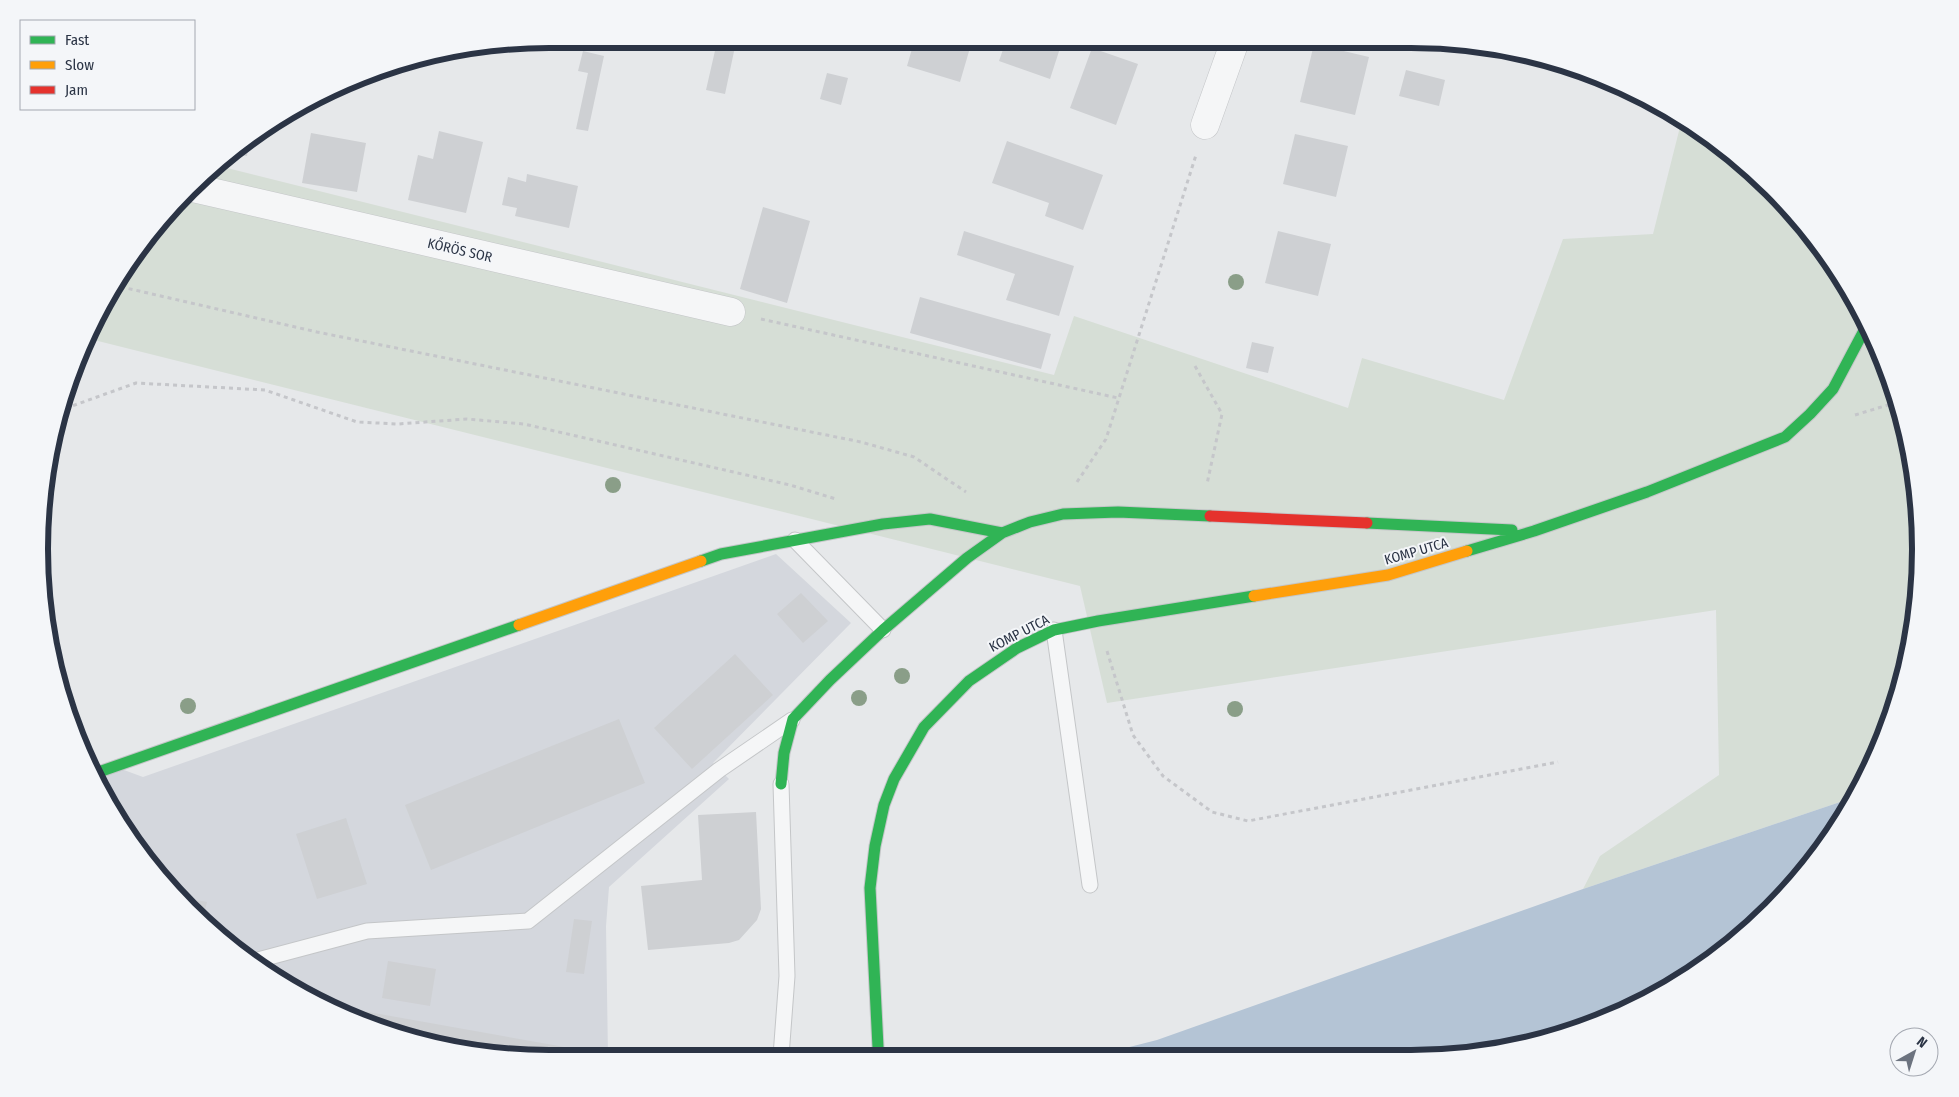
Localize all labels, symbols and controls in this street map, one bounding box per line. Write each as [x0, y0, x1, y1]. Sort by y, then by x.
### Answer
legend [20, 20, 195, 110]
text: Fast [65, 31, 89, 49]
text: Slow [65, 56, 94, 74]
text: Jam [65, 81, 88, 99]
street label: KŐRÖS SOR [426, 234, 494, 266]
street label: KOMP UTCA [1382, 534, 1450, 569]
street label: KOMP UTCA [986, 611, 1053, 656]
north arrow [1889, 1027, 1939, 1077]
text: N [1913, 1033, 1930, 1052]

